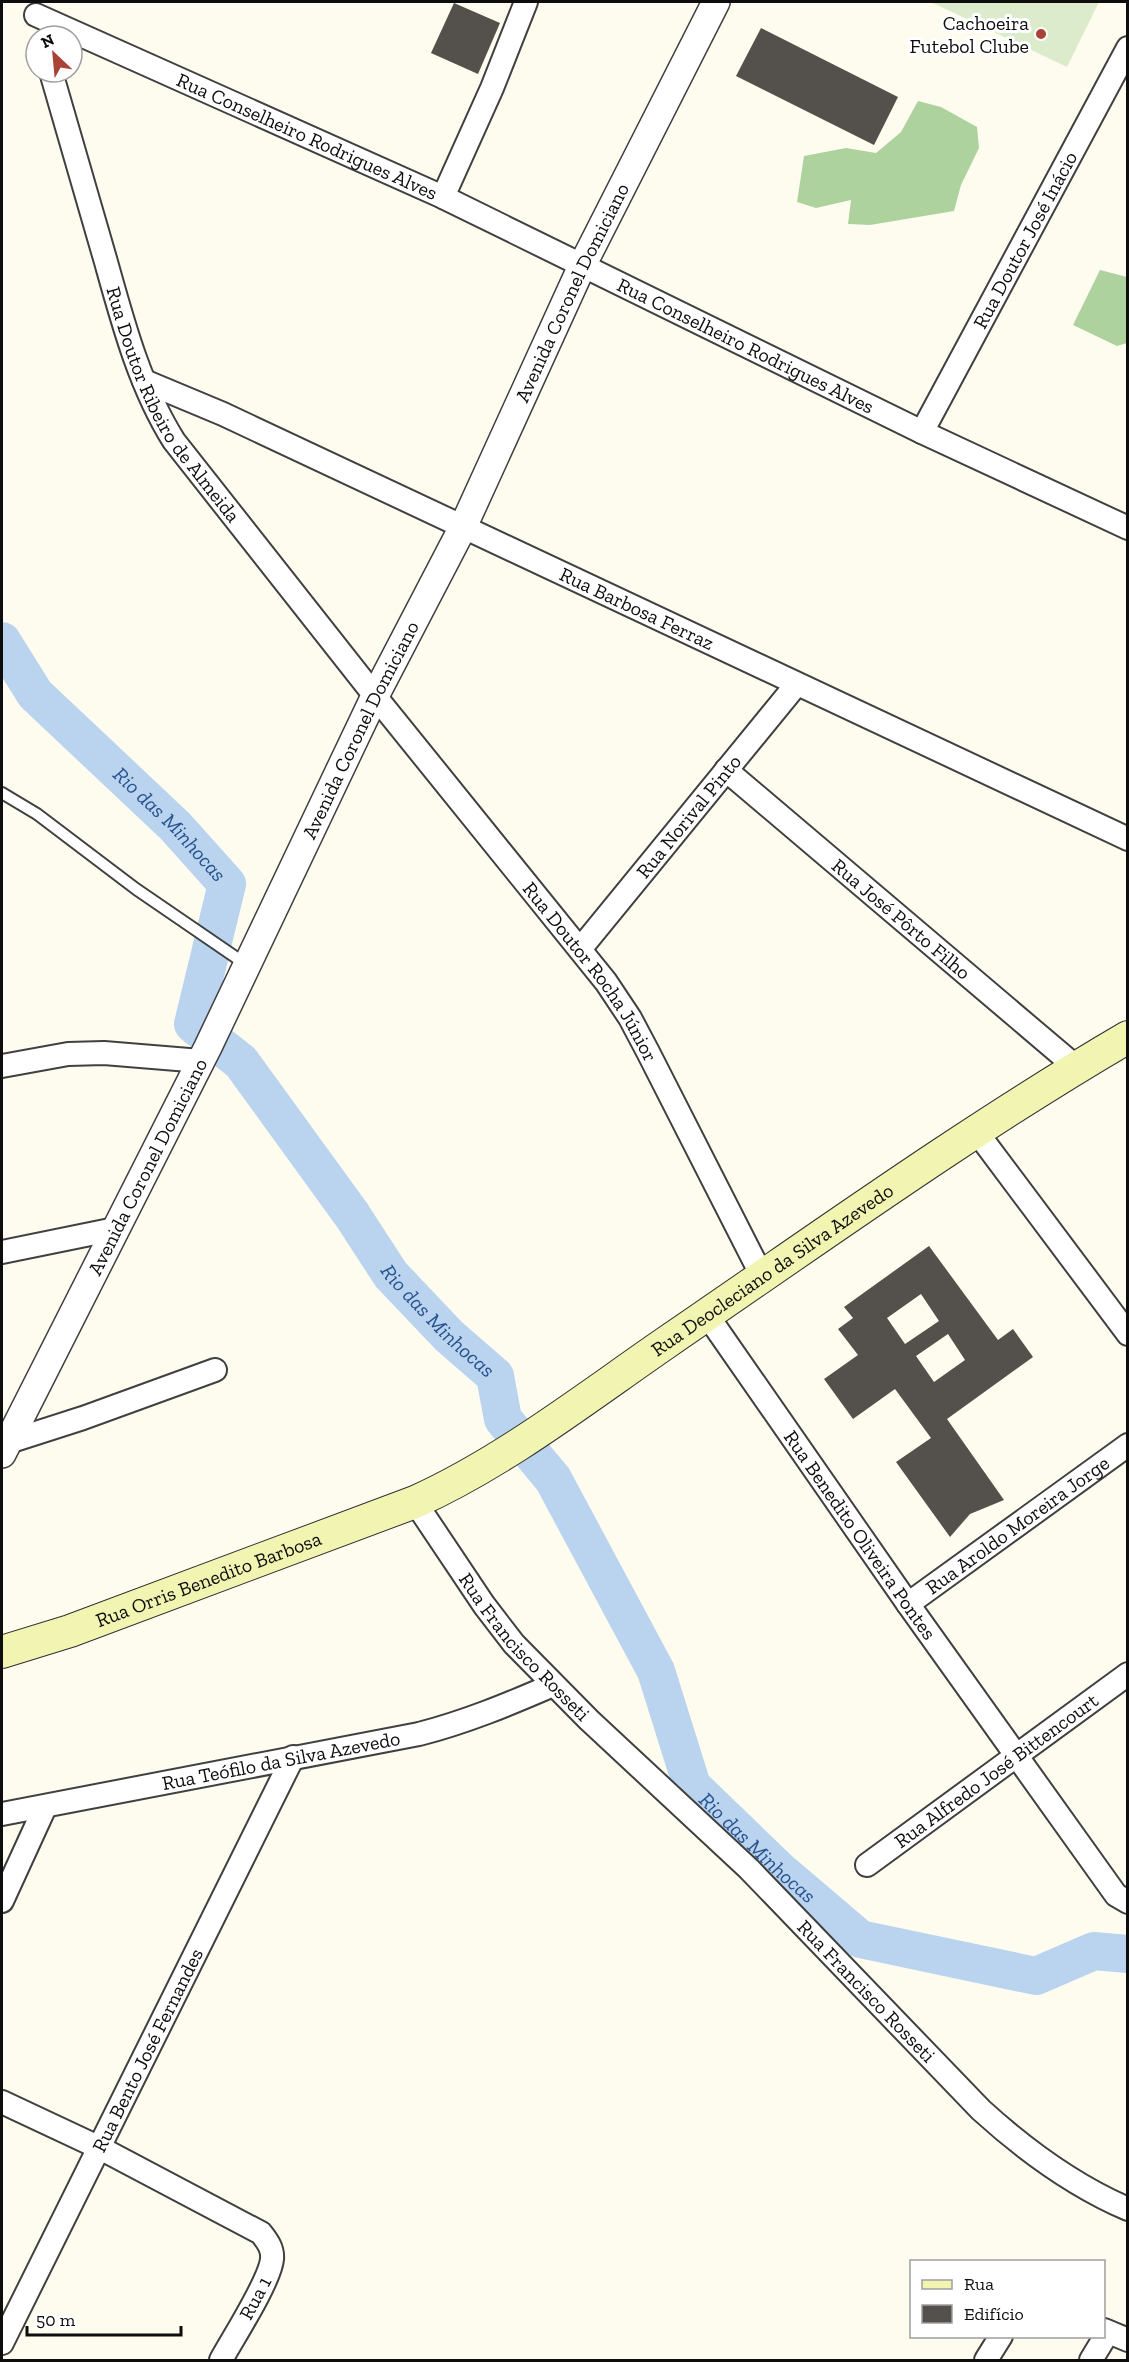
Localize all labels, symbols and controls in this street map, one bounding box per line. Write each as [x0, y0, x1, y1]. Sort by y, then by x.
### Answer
place label: Cachoeira Futebol Clube [909, 11, 1029, 58]
north arrow [24, 24, 84, 84]
marker: Cachoeira Futebol Clube [1034, 27, 1048, 41]
text: N [38, 30, 57, 52]
street label: Rua Conselheiro Rodrigues Alves [173, 67, 441, 205]
street label: Rua Doutor José Inácio [968, 147, 1082, 333]
street label: Avenida Coronel Domiciano [510, 179, 634, 406]
street label: Rua Conselheiro Rodrigues Alves [613, 272, 878, 419]
street label: Rua Doutor Ribeiro de Almeida [101, 284, 246, 527]
street label: Rua Barbosa Ferraz [556, 562, 718, 655]
street label: Avenida Coronel Domiciano [297, 617, 424, 843]
street label: Rua Norival Pinto [631, 750, 746, 883]
water label: Rio das Minhocas [108, 762, 232, 887]
street label: Rua José Pôrto Filho [827, 853, 976, 984]
street label: Rua Doutor Rocha Júnior [518, 877, 663, 1065]
street label: Avenida Coronel Domiciano [83, 1054, 212, 1279]
street label: Rua Deocleciano da Silva Azevedo [647, 1178, 898, 1361]
water label: Rio das Minhocas [375, 1260, 500, 1382]
street label: Rua Benedito Oliveira Pontes [779, 1426, 942, 1644]
street label: Rua Aroldo Moreira Jorge [921, 1451, 1114, 1599]
street label: Rua Orris Benedito Barbosa [92, 1526, 325, 1632]
street label: Rua Francisco Rosseti [454, 1568, 595, 1726]
street label: Rua Alfredo José Bittencourt [889, 1688, 1103, 1853]
street label: Rua Teófilo da Silva Azevedo [160, 1726, 402, 1795]
water label: Rio das Minhocas [694, 1787, 821, 1908]
street label: Rua Francisco Rosseti [792, 1915, 941, 2068]
street label: Rua Bento José Fernandes [87, 1944, 208, 2156]
legend [910, 2260, 1105, 2338]
street label: Rua 1 [234, 2272, 276, 2324]
text: Rua [964, 2273, 994, 2295]
scale bar [27, 2299, 182, 2337]
text: Edifício [964, 2303, 1024, 2325]
text: 50 m [36, 2309, 76, 2331]

